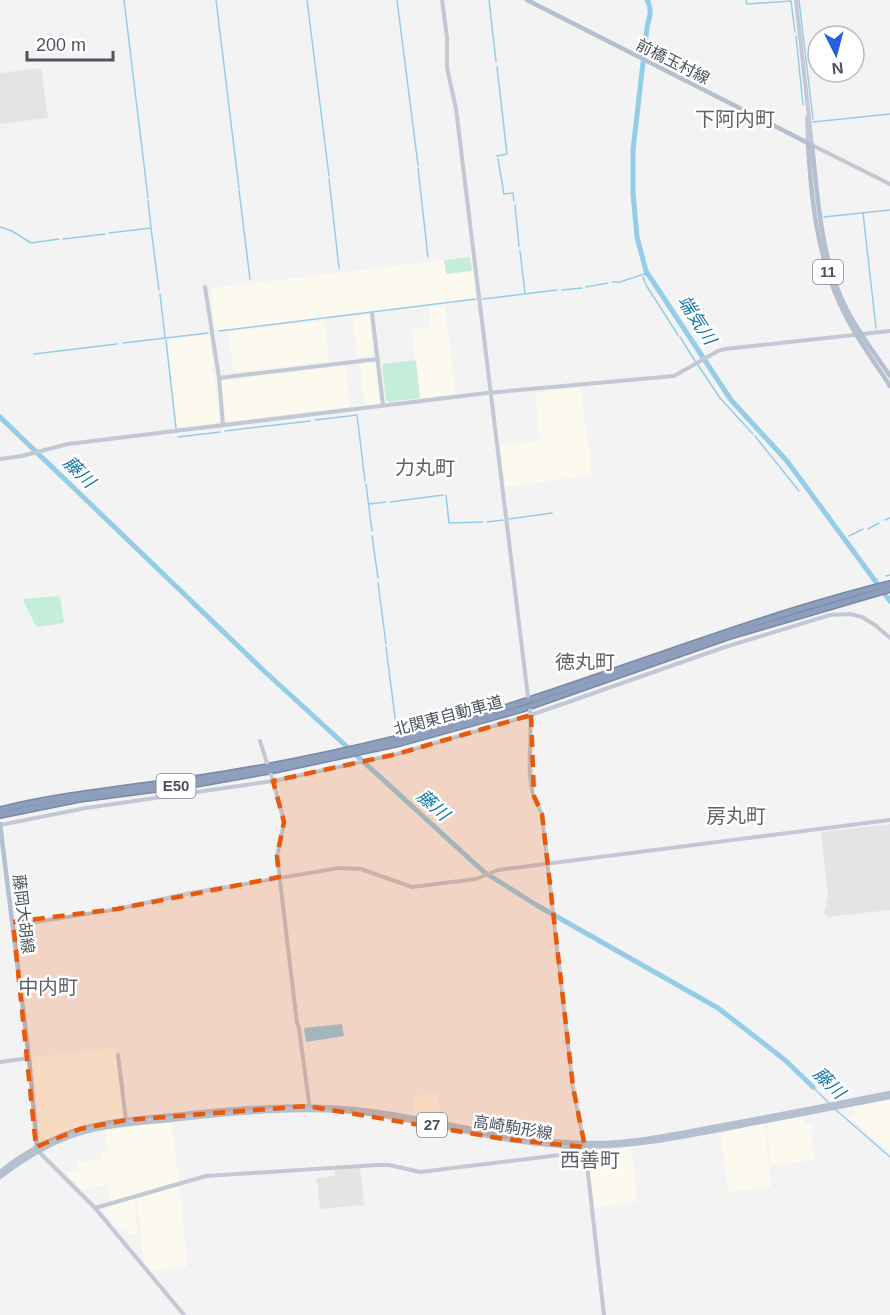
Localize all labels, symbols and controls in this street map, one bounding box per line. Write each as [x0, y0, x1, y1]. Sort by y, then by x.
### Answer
scale bar [27, 24, 112, 62]
north arrow [806, 24, 866, 84]
text: 200 m [36, 35, 86, 55]
street label: 前橋玉村線 [633, 36, 712, 87]
text: N [831, 59, 844, 77]
district label: 下阿内町 [695, 108, 775, 130]
road number: 11 [813, 260, 843, 284]
water label: 端気川 [674, 292, 721, 350]
water label: 藤川 [59, 452, 100, 493]
district label: 力丸町 [395, 457, 455, 479]
district label: 徳丸町 [555, 651, 615, 673]
street label: 北関東自動車道 [392, 693, 504, 738]
road number: E50 [156, 774, 195, 798]
water label: 藤川 [413, 786, 455, 826]
district label: 房丸町 [706, 805, 766, 827]
street label: 藤岡大胡線 [10, 873, 37, 955]
district label: 中内町 [18, 976, 78, 998]
water label: 藤川 [809, 1063, 850, 1104]
road number: 27 [417, 1113, 447, 1137]
street label: 高崎駒形線 [472, 1113, 554, 1142]
district label: 西善町 [560, 1149, 620, 1171]

